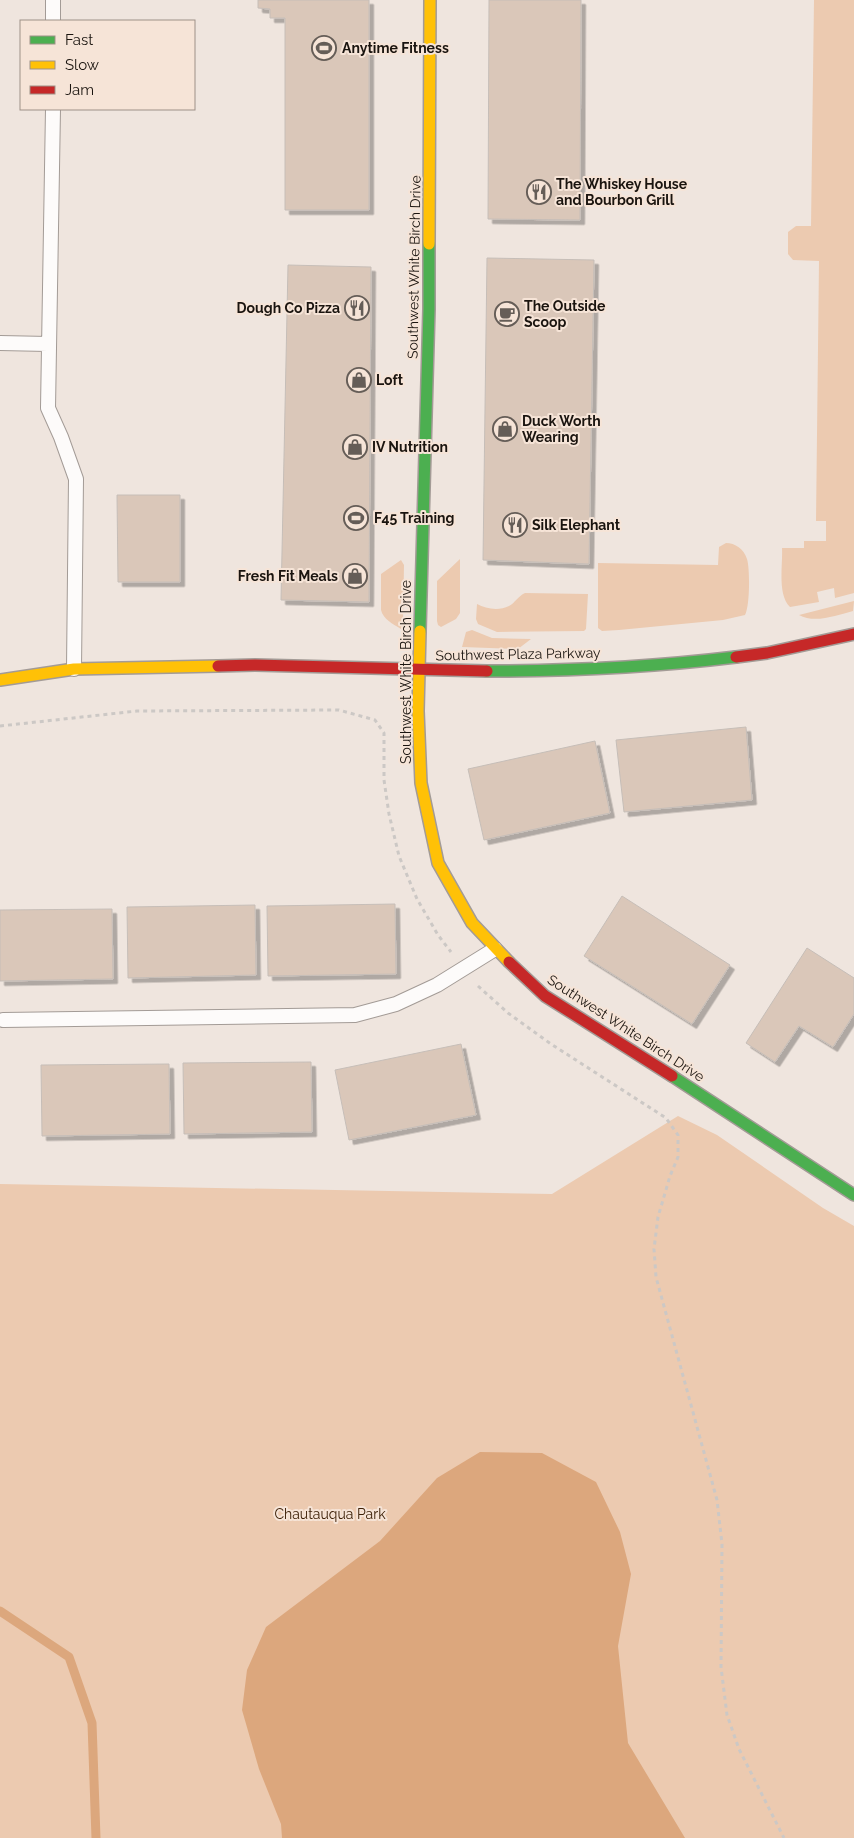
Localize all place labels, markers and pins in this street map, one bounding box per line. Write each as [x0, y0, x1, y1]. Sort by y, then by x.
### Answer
sports icon: Anytime Fitness [311, 35, 337, 61]
place label: Anytime Fitness [342, 40, 449, 56]
place label: The Whiskey House and Bourbon Grill [556, 176, 688, 208]
restaurant icon: The Whiskey House and Bourbon Grill [526, 179, 552, 205]
restaurant icon: Dough Co Pizza [344, 295, 370, 321]
place label: The Outside Scoop [524, 298, 606, 330]
place label: Dough Co Pizza [237, 300, 340, 316]
cafe icon: The Outside Scoop [494, 301, 520, 327]
shop icon: Loft [346, 367, 372, 393]
place label: Loft [376, 372, 404, 388]
place label: Duck Worth Wearing [522, 413, 601, 445]
shop icon: Duck Worth Wearing [492, 416, 518, 442]
shop icon: IV Nutrition [342, 434, 368, 460]
place label: IV Nutrition [372, 439, 448, 455]
sports icon: F45 Training [343, 505, 369, 531]
place label: F45 Training [374, 510, 455, 526]
restaurant icon: Silk Elephant [502, 512, 528, 538]
place label: Silk Elephant [532, 517, 621, 533]
shop icon: Fresh Fit Meals [342, 563, 368, 589]
place label: Fresh Fit Meals [238, 568, 338, 584]

